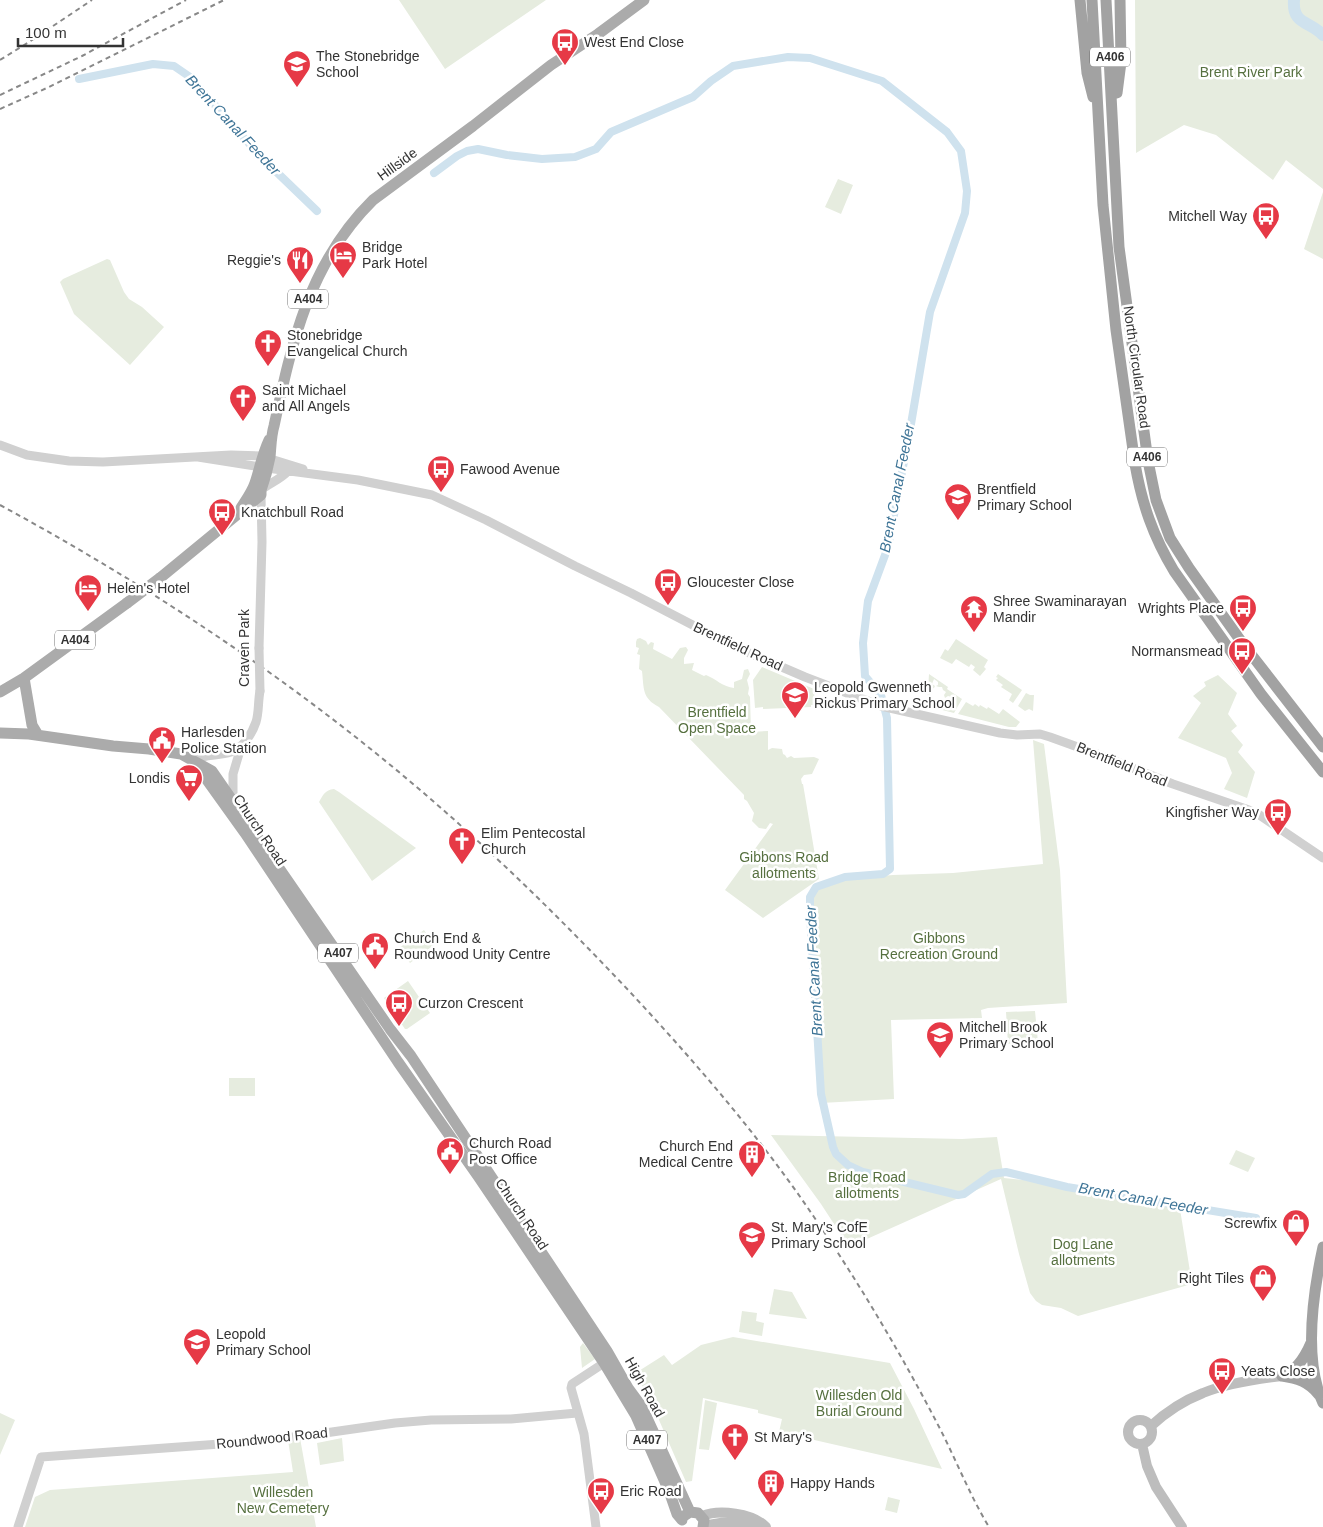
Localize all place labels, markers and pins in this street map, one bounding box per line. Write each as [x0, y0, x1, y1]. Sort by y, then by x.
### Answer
bus stop icon: West End Close [550, 27, 580, 66]
place label: West End Close [584, 34, 684, 50]
place label: The Stonebridge School [316, 48, 420, 80]
school or university icon: The Stonebridge School [282, 49, 312, 88]
bus stop icon: Mitchell Way [1251, 201, 1281, 240]
place label: Mitchell Way [1168, 208, 1247, 224]
place label: Bridge Park Hotel [362, 239, 427, 271]
hotel icon: Bridge Park Hotel [328, 240, 358, 279]
restaurant icon: Reggie's [285, 245, 315, 284]
place label: Reggie's [227, 252, 281, 268]
place label: Stonebridge Evangelical Church [287, 327, 408, 359]
church icon: Stonebridge Evangelical Church [253, 328, 283, 367]
place label: Saint Michael and All Angels [262, 382, 350, 414]
church icon: Saint Michael and All Angels [228, 383, 258, 422]
bus stop icon: Fawood Avenue [426, 454, 456, 493]
place label: Fawood Avenue [460, 461, 560, 477]
place label: Brentfield Primary School [977, 481, 1072, 513]
school or university icon: Brentfield Primary School [943, 482, 973, 521]
bus stop icon: Knatchbull Road [207, 497, 237, 536]
place label: Knatchbull Road [241, 504, 344, 520]
bus stop icon: Gloucester Close [653, 567, 683, 606]
hotel icon: Helen's Hotel [73, 573, 103, 612]
place label: Gloucester Close [687, 574, 795, 590]
place label: Helen's Hotel [107, 580, 190, 596]
place label: Shree Swaminarayan Mandir [993, 593, 1127, 625]
bus stop icon: Wrights Place [1228, 593, 1258, 632]
temple icon: Shree Swaminarayan Mandir [959, 594, 989, 633]
place label: Wrights Place [1138, 600, 1224, 616]
bus stop icon: Normansmead [1227, 636, 1257, 675]
place label: Normansmead [1131, 643, 1223, 659]
place label: Leopold Gwenneth Rickus Primary School [814, 679, 955, 711]
school or university icon: Leopold Gwenneth Rickus Primary School [780, 680, 810, 719]
place label: Harlesden Police Station [181, 724, 267, 756]
public building icon: Harlesden Police Station [147, 725, 177, 764]
supermarket icon: Londis [174, 763, 204, 802]
place label: Londis [129, 770, 170, 786]
bus stop icon: Kingfisher Way [1263, 797, 1293, 836]
place label: Kingfisher Way [1165, 804, 1259, 820]
place label: Elim Pentecostal Church [481, 825, 585, 857]
church icon: Elim Pentecostal Church [447, 826, 477, 865]
place label: Church End & Roundwood Unity Centre [394, 930, 551, 962]
public building icon: Church End & Roundwood Unity Centre [360, 931, 390, 970]
bus stop icon: Curzon Crescent [384, 988, 414, 1027]
place label: Curzon Crescent [418, 995, 523, 1011]
place label: Mitchell Brook Primary School [959, 1019, 1054, 1051]
school or university icon: Mitchell Brook Primary School [925, 1020, 955, 1059]
place label: Church Road Post Office [469, 1135, 552, 1167]
public building icon: Church Road Post Office [435, 1136, 465, 1175]
place label: Church End Medical Centre [639, 1138, 733, 1170]
building icon: Church End Medical Centre [737, 1139, 767, 1178]
shop icon: Screwfix [1281, 1208, 1311, 1247]
place label: Screwfix [1224, 1215, 1277, 1231]
place label: St. Mary's CofE Primary School [771, 1219, 868, 1251]
school or university icon: St. Mary's CofE Primary School [737, 1220, 767, 1259]
shop icon: Right Tiles [1248, 1263, 1278, 1302]
place label: Right Tiles [1179, 1270, 1244, 1286]
place label: Leopold Primary School [216, 1326, 311, 1358]
school or university icon: Leopold Primary School [182, 1327, 212, 1366]
bus stop icon: Yeats Close [1207, 1356, 1237, 1395]
place label: Yeats Close [1241, 1363, 1315, 1379]
church icon: St Mary's [720, 1422, 750, 1461]
place label: St Mary's [754, 1429, 812, 1445]
building icon: Happy Hands [756, 1468, 786, 1507]
place label: Happy Hands [790, 1475, 875, 1491]
bus stop icon: Eric Road [586, 1476, 616, 1515]
place label: Eric Road [620, 1483, 681, 1499]

